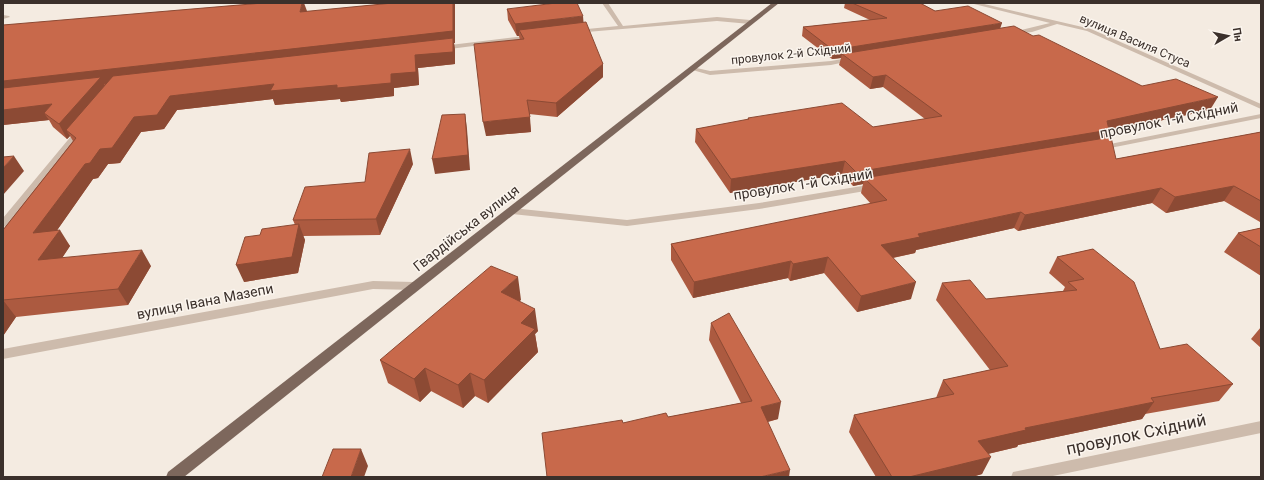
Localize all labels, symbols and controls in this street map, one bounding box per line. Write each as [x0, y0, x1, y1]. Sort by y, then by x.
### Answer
street label: вулиця Василя Стуса [1078, 11, 1192, 71]
north arrow [1208, 16, 1248, 56]
text: Пн [1230, 27, 1245, 42]
street label: провулок 2-й Східний [730, 41, 852, 67]
street label: провулок 1-й Східний [1098, 99, 1240, 141]
street label: провулок 1-й Східний [732, 165, 874, 203]
street label: Гвардійська вулиця [410, 182, 522, 274]
street label: вулиця Івана Мазепи [135, 280, 275, 322]
street label: провулок Східний [1064, 409, 1208, 459]

